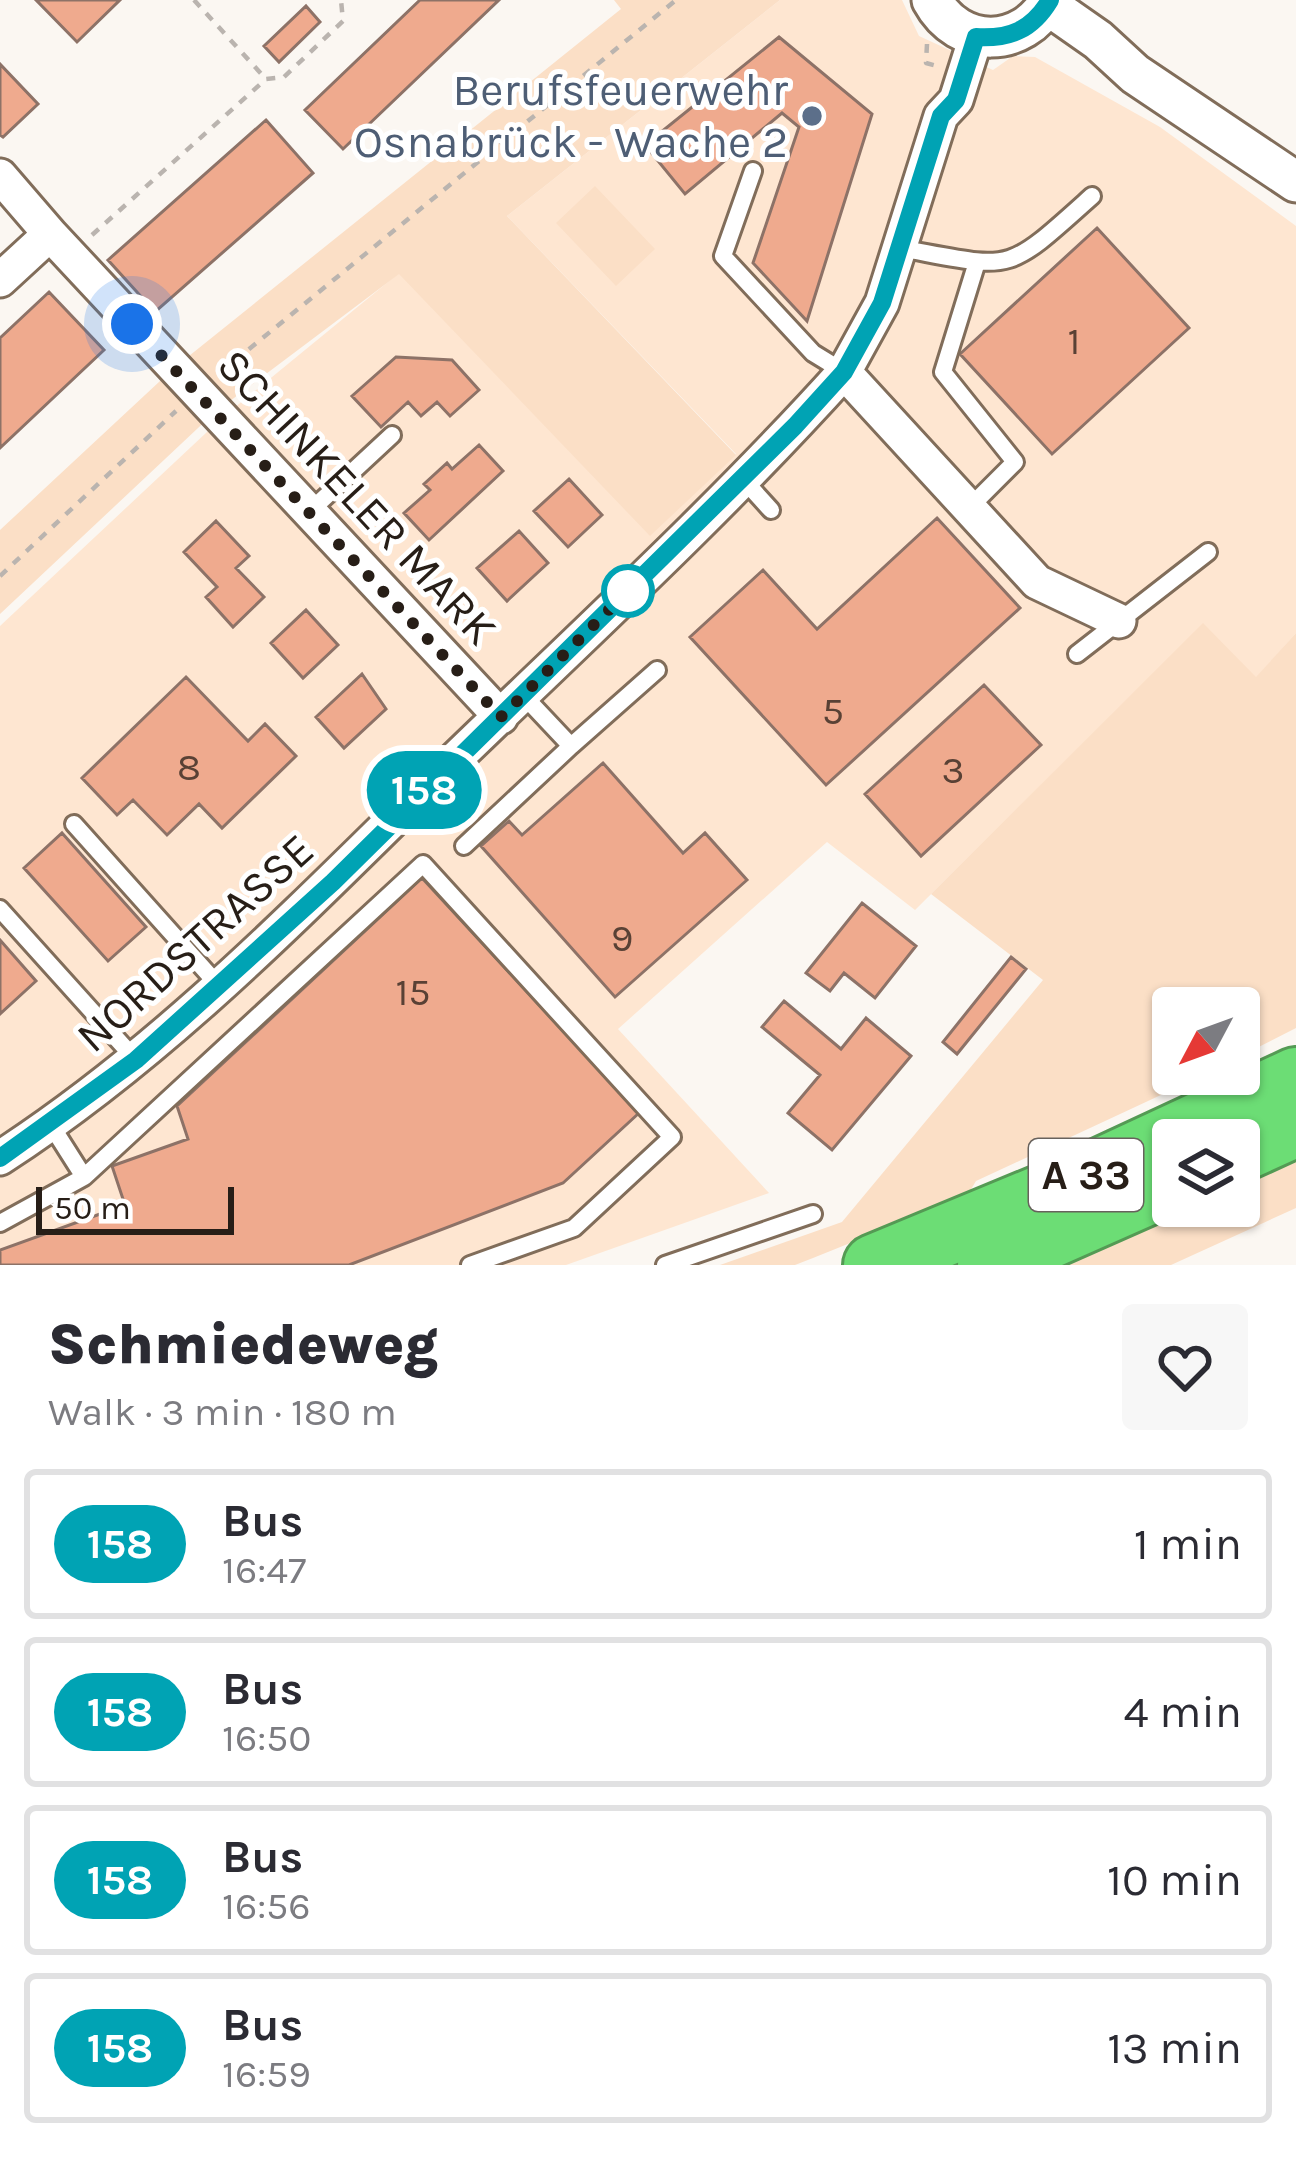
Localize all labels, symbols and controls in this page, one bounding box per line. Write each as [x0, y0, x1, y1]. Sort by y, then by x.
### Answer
place label: Berufsfeuerwehr Osnabrück - Wache 2 [354, 64, 789, 168]
marker: Berufsfeuerwehr Osnabrück - Wache 2 [799, 103, 825, 129]
your location [102, 294, 162, 354]
house number: 1 [1068, 318, 1080, 364]
street label: SCHINKELER MARK [207, 339, 507, 655]
unlabelled marker [603, 566, 653, 616]
house number: 5 [822, 688, 844, 734]
house number: 8 [177, 744, 201, 790]
house number: 3 [941, 747, 965, 793]
line badge: 158 [355, 751, 493, 829]
text: 158 [391, 765, 457, 815]
street label: NORDSTRASSE [66, 823, 324, 1063]
house number: 9 [611, 915, 633, 961]
house number: 15 [396, 969, 430, 1015]
north arrow [1152, 987, 1260, 1095]
map controls [1152, 987, 1260, 1227]
button: layers [1152, 1119, 1260, 1227]
road number: A 33 [1029, 1139, 1143, 1211]
scale bar [36, 1181, 234, 1234]
text: 50 m [54, 1189, 131, 1227]
button: heart [1122, 1304, 1248, 1430]
text: Schmiedeweg [48, 1311, 439, 1377]
text: Walk · 3 min · 180 m [48, 1389, 397, 1435]
text: Bus [222, 1495, 303, 1547]
text: 1 min [1134, 1518, 1242, 1570]
text: 158 [87, 1519, 153, 1569]
text: 16:47 [222, 1547, 306, 1593]
text: Bus [222, 1663, 303, 1715]
text: 4 min [1124, 1686, 1242, 1738]
text: 158 [87, 1687, 153, 1737]
text: 16:50 [222, 1715, 311, 1761]
text: Bus [222, 1831, 303, 1883]
text: 10 min [1107, 1854, 1242, 1906]
text: 158 [87, 1855, 153, 1905]
text: 16:56 [222, 1883, 311, 1929]
text: Bus [222, 1999, 303, 2051]
text: 13 min [1107, 2022, 1242, 2074]
text: 158 [87, 2023, 153, 2073]
text: 16:59 [222, 2051, 311, 2097]

